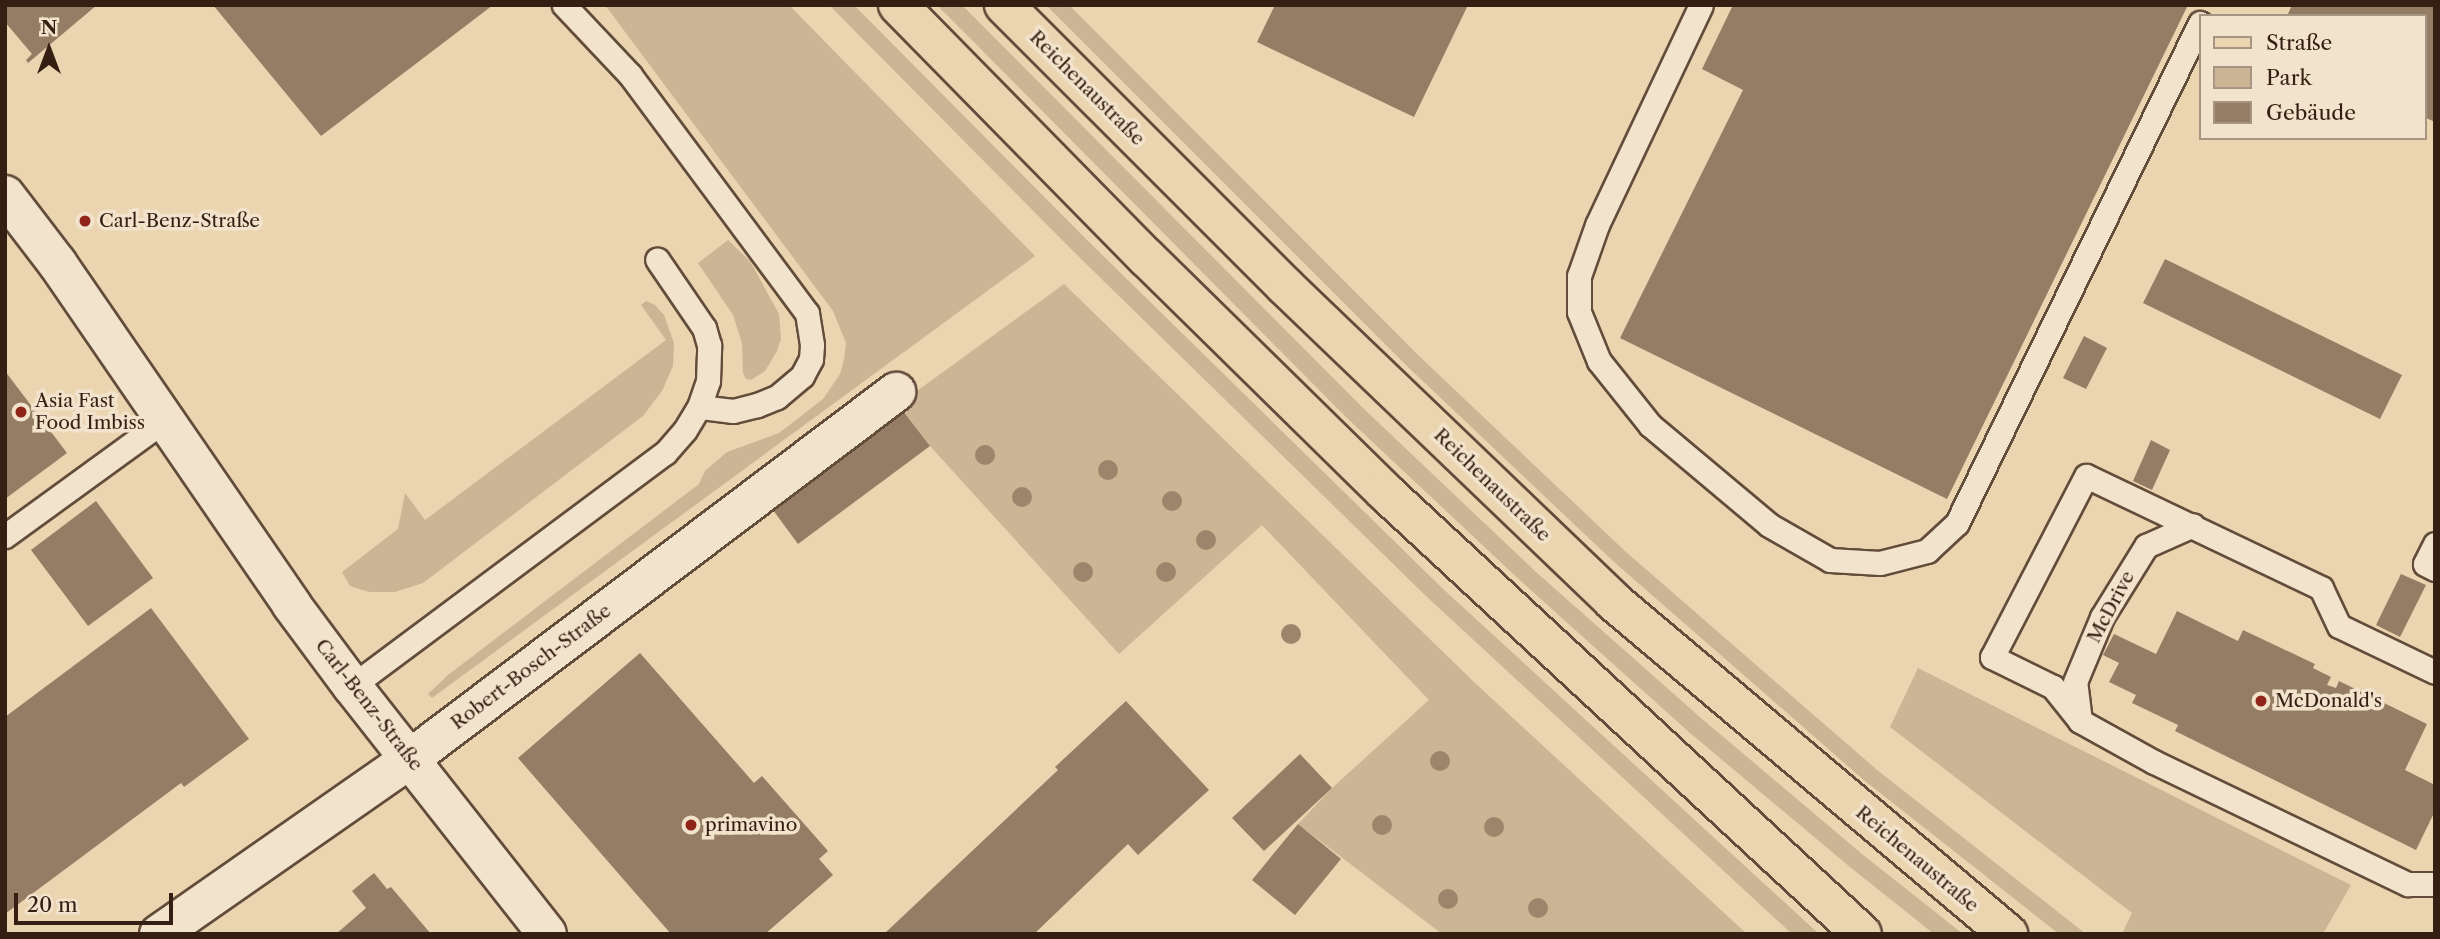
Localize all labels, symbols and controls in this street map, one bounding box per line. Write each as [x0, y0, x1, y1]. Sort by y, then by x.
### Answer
north arrow [14, 14, 84, 84]
legend [2198, 14, 2426, 140]
text: N [41, 16, 57, 39]
street label: Reichenaustraße [1025, 26, 1149, 150]
text: Straße [2266, 30, 2332, 55]
text: Park [2266, 65, 2312, 90]
text: Gebäude [2266, 100, 2356, 125]
place label: Carl-Benz-Straße [99, 210, 260, 232]
marker: Carl-Benz-Straße [77, 213, 93, 229]
place label: Asia Fast Food Imbiss [35, 390, 145, 434]
marker: Asia Fast Food Imbiss [13, 404, 29, 420]
street label: Reichenaustraße [1429, 424, 1555, 546]
street label: McDrive [2083, 567, 2139, 647]
street label: Robert-Bosch-Straße [447, 599, 615, 735]
street label: Carl-Benz-Straße [310, 635, 428, 775]
place label: McDonald's [2275, 690, 2382, 712]
marker: McDonald's [2253, 693, 2269, 709]
street label: Reichenaustraße [1851, 801, 1983, 917]
place label: primavino [705, 814, 797, 836]
marker: primavino [683, 817, 699, 833]
scale bar [18, 880, 177, 924]
text: 20 m [27, 892, 78, 917]

